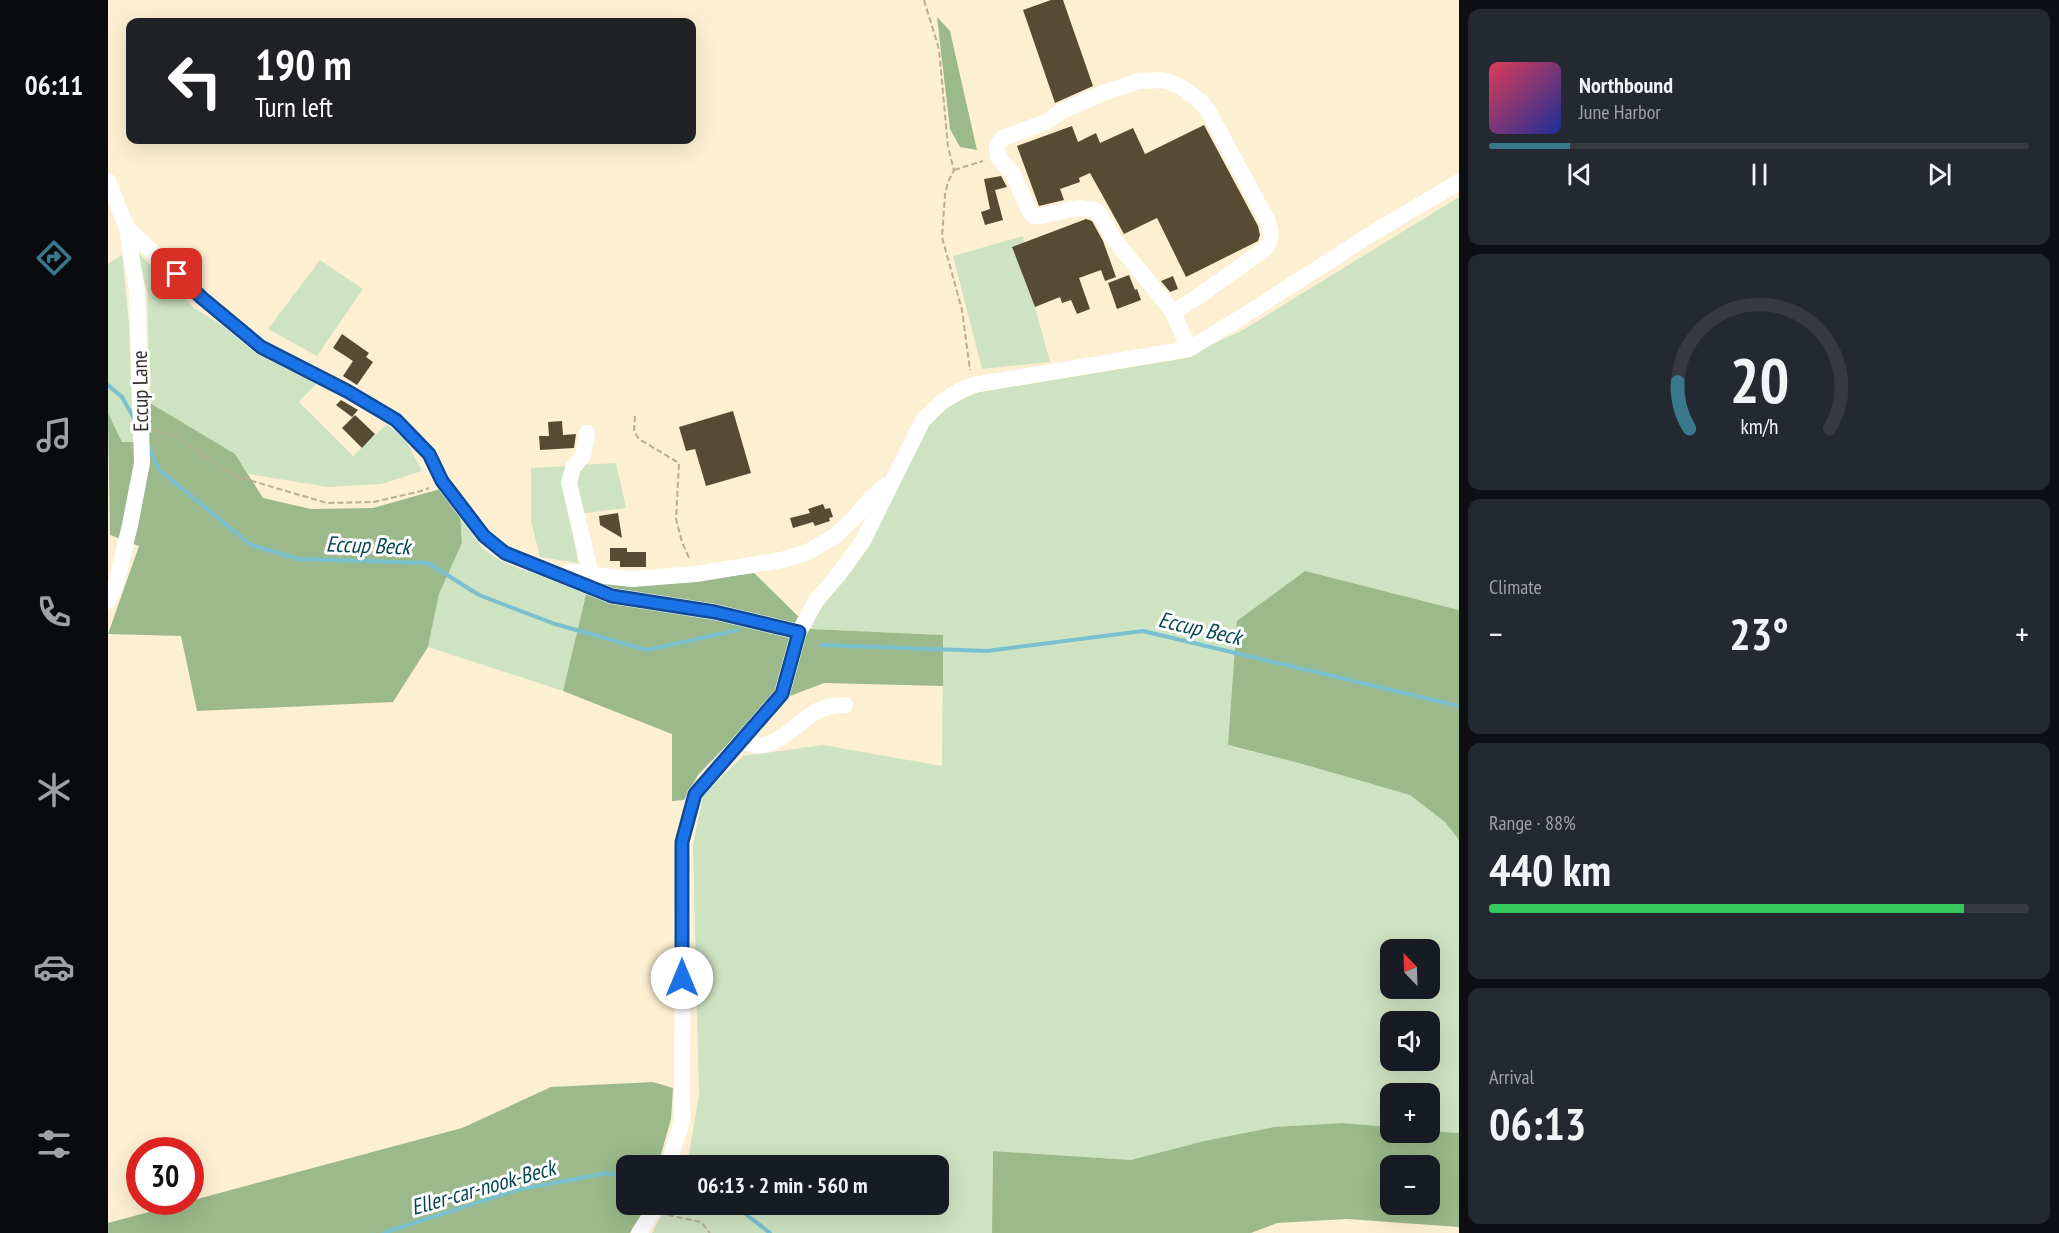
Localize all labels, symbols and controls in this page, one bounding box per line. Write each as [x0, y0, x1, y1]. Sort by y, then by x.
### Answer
text: 190 m [255, 37, 352, 92]
icon: left [156, 42, 234, 120]
text: 06:11 [25, 68, 83, 102]
text: Northbound [1579, 71, 1673, 99]
text: Turn left [255, 90, 333, 124]
text: June Harbor [1579, 99, 1661, 125]
icon: previous [1563, 158, 1596, 191]
icon: pause [1743, 158, 1776, 191]
icon: next [1923, 158, 1956, 191]
icon: directions [33, 237, 75, 279]
pin [151, 248, 202, 299]
icon: arrive [160, 257, 193, 290]
text: 20 [1729, 339, 1789, 420]
street label: Eccup Lane [126, 350, 154, 432]
text: km/h [1740, 412, 1778, 440]
icon: music [33, 414, 75, 456]
water label: Eccup Beck [325, 530, 413, 561]
text: Climate [1489, 574, 1542, 600]
icon: phone [33, 591, 75, 633]
text: 23° [1729, 604, 1789, 662]
water label: Eccup Beck [1156, 605, 1247, 652]
text: − [1489, 612, 1503, 655]
text: + [2015, 612, 2029, 655]
icon: climate [33, 769, 75, 811]
text: Range · 88% [1489, 810, 1576, 836]
text: 440 km [1489, 840, 1611, 898]
north arrow [1380, 939, 1440, 999]
map controls [1380, 939, 1440, 1215]
icon: car [33, 946, 75, 988]
position arrow [650, 946, 714, 1010]
button: sound [1380, 1011, 1440, 1071]
text: Arrival [1489, 1064, 1534, 1090]
button: + [1380, 1083, 1440, 1143]
text: 06:13 [1489, 1094, 1586, 1152]
icon: filters [33, 1123, 75, 1165]
speed limit sign: 30 [126, 1137, 204, 1215]
water label: Eller-car-nook-Beck [408, 1152, 561, 1221]
button: − [1380, 1155, 1440, 1215]
text: 06:13 · 2 min · 560 m [697, 1171, 868, 1199]

